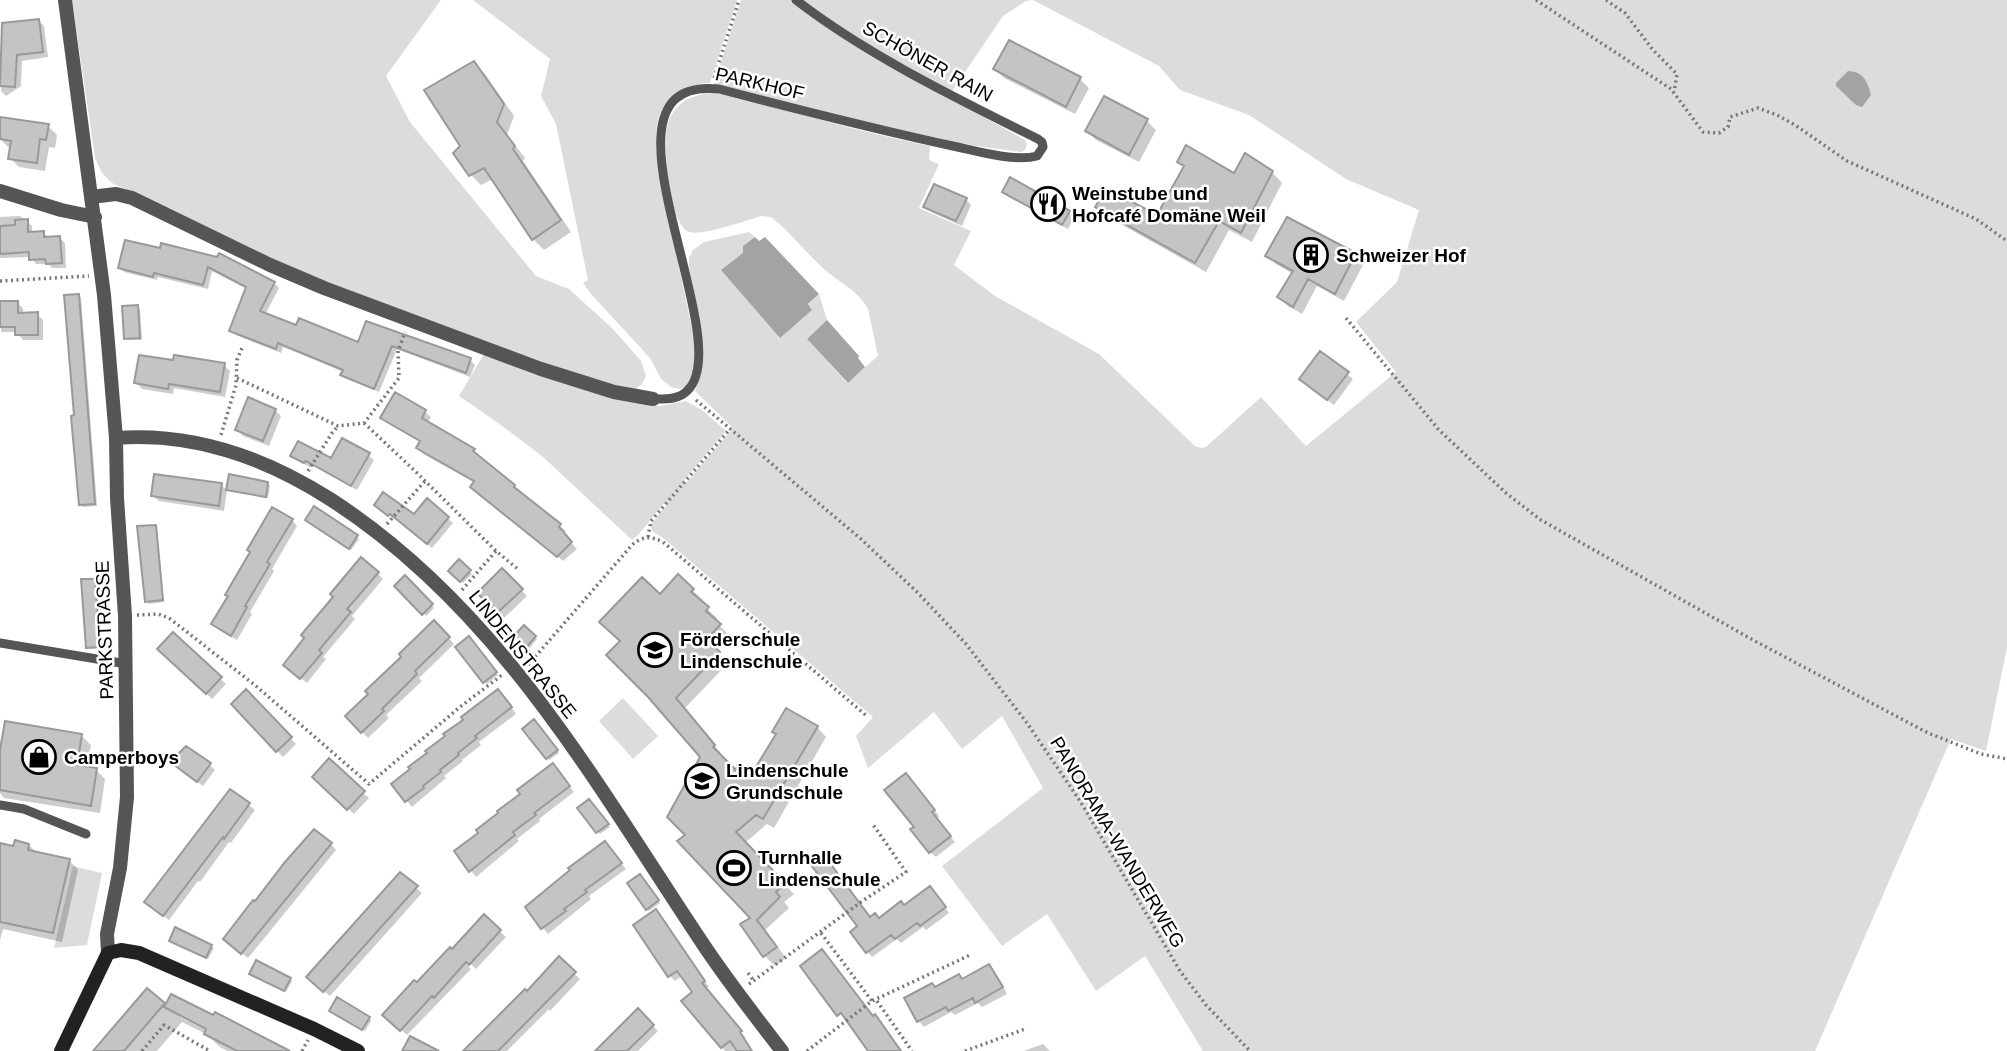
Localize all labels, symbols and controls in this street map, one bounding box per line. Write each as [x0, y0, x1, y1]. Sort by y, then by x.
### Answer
street label: SCHÖNER RAIN [859, 17, 997, 106]
street label: PARKHOF [713, 63, 806, 104]
place label: Weinstube und Hofcafé Domäne Weil [1072, 183, 1266, 226]
restaurant icon: Weinstube und Hofcafé Domäne Weil [1029, 185, 1067, 223]
building icon: Schweizer Hof [1292, 236, 1330, 274]
place label: Schweizer Hof [1336, 245, 1467, 266]
street label: PARKSTRASSE [92, 560, 117, 700]
street label: LINDENSTRASSE [465, 586, 581, 722]
place label: Förderschule Lindenschule [680, 629, 802, 672]
school or university icon: Förderschule Lindenschule [636, 631, 674, 669]
street label: PANORAMA-WANDERWEG [1046, 733, 1189, 952]
shop icon: Camperboys [20, 738, 58, 776]
place label: Camperboys [64, 747, 179, 768]
place label: Lindenschule Grundschule [726, 760, 848, 803]
school or university icon: Lindenschule Grundschule [683, 762, 721, 800]
place label: Turnhalle Lindenschule [758, 847, 880, 890]
sports icon: Turnhalle Lindenschule [715, 849, 753, 887]

